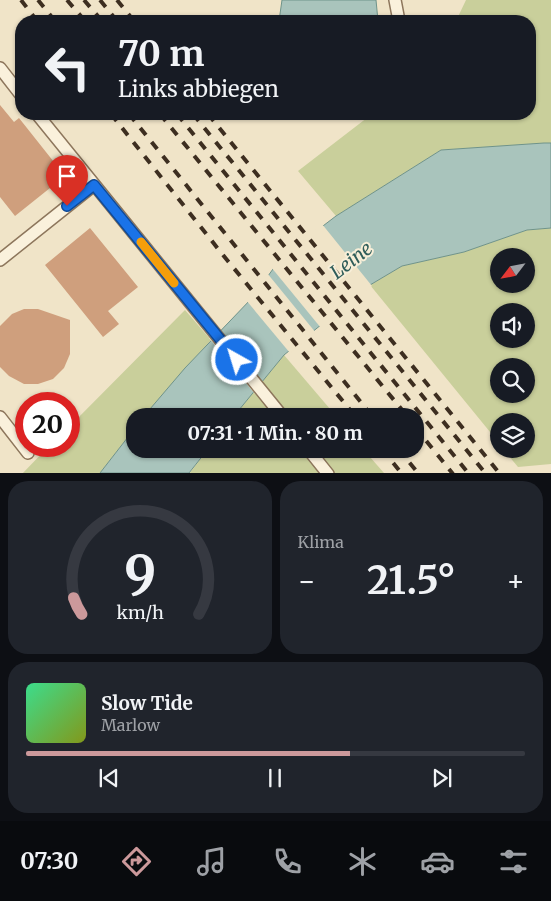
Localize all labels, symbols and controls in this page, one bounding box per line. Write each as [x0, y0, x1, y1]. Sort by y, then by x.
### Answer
text: 70 m [118, 32, 205, 76]
icon: left [35, 35, 100, 100]
text: Links abbiegen [118, 75, 279, 103]
pin [46, 155, 88, 206]
icon: arrive [53, 162, 81, 190]
water label: Leine [325, 236, 377, 284]
north arrow [490, 248, 535, 292]
map controls [490, 248, 535, 458]
button: sound [490, 303, 535, 348]
position arrow [210, 333, 262, 385]
button: search [490, 358, 535, 403]
speed limit sign: 20 [15, 392, 80, 457]
button: layers [490, 413, 535, 458]
text: 07:31 · 1 Min. · 80 m [187, 421, 363, 445]
text: Klima [298, 532, 344, 552]
text: 9 [124, 542, 156, 607]
text: 21.5° [367, 557, 456, 604]
text: − [298, 563, 316, 599]
text: + [506, 563, 525, 599]
text: km/h [116, 601, 164, 624]
text: Slow Tide [101, 691, 193, 715]
text: Marlow [101, 715, 160, 735]
icon: previous [95, 764, 123, 792]
icon: pause [261, 764, 289, 792]
icon: next [428, 764, 456, 792]
icon: directions [119, 844, 154, 879]
icon: music [194, 844, 229, 879]
icon: phone [270, 844, 305, 879]
icon: climate [345, 844, 380, 879]
icon: car [420, 844, 455, 879]
icon: filters [496, 844, 531, 879]
text: 07:30 [20, 847, 78, 875]

